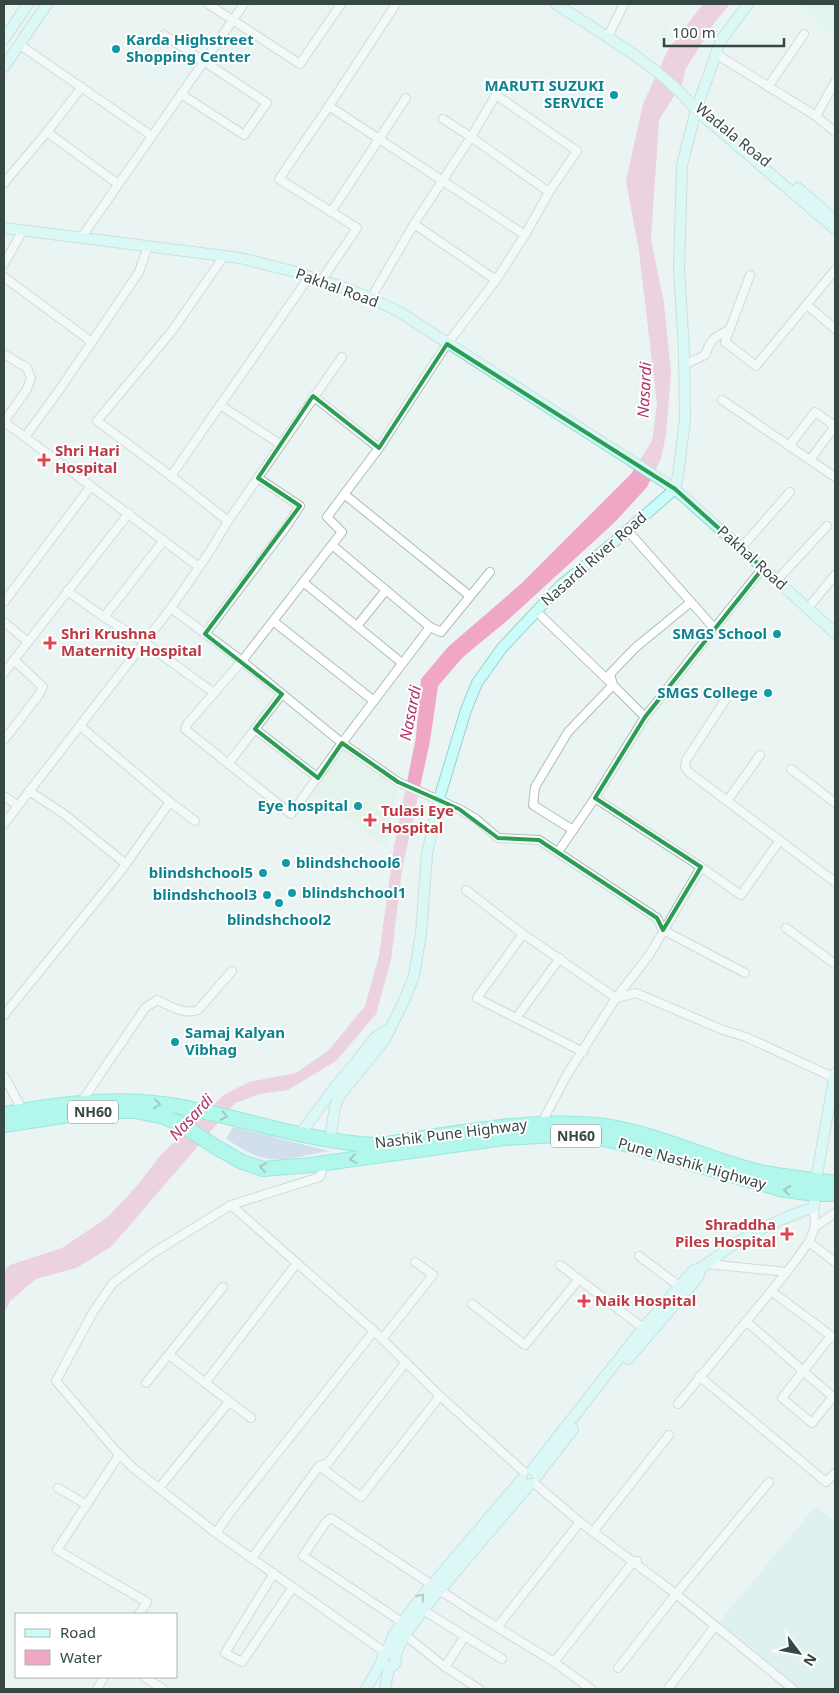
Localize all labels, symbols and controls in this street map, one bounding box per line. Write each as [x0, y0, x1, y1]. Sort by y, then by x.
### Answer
scale bar [664, 15, 784, 47]
text: 100 m [672, 22, 716, 42]
place label: Karda Highstreet Shopping Center [126, 29, 254, 66]
marker: Karda Highstreet Shopping Center [110, 43, 122, 55]
place label: MARUTI SUZUKI SERVICE [484, 75, 604, 112]
marker: MARUTI SUZUKI SERVICE [608, 89, 620, 101]
street label: Wadala Road [692, 98, 776, 171]
street label: Pakhal Road [293, 263, 382, 311]
water label: Nasardi [632, 361, 656, 418]
place label: Shri Hari Hospital [55, 440, 120, 477]
marker: Shri Hari Hospital [37, 453, 51, 467]
street label: Nasardi River Road [536, 507, 650, 610]
street label: Pakhal Road [714, 521, 792, 594]
place label: Shri Krushna Maternity Hospital [61, 623, 202, 660]
place label: SMGS School [673, 623, 767, 643]
marker: SMGS School [771, 628, 783, 640]
marker: Shri Krushna Maternity Hospital [43, 636, 57, 650]
place label: SMGS College [657, 682, 758, 702]
water label: Nasardi [394, 683, 426, 743]
marker: SMGS College [762, 687, 774, 699]
place label: Eye hospital [258, 795, 348, 815]
marker: Eye hospital [352, 800, 364, 812]
place label: Tulasi Eye Hospital [381, 800, 454, 837]
marker: Tulasi Eye Hospital [363, 813, 377, 827]
place label: blindshchool6 [296, 852, 401, 872]
marker: blindshchool6 [280, 857, 292, 869]
place label: blindshchool5 [149, 862, 253, 882]
marker: blindshchool5 [257, 867, 269, 879]
place label: blindshchool1 [302, 882, 406, 902]
place label: blindshchool3 [153, 884, 257, 904]
marker: blindshchool1 [286, 887, 298, 899]
marker: blindshchool3 [261, 889, 273, 901]
marker: blindshchool2 [273, 897, 285, 909]
place label: blindshchool2 [227, 909, 332, 929]
place label: Samaj Kalyan Vibhag [185, 1022, 285, 1059]
marker: Samaj Kalyan Vibhag [169, 1036, 181, 1048]
water label: Nasardi [164, 1088, 219, 1145]
one-way arrow [154, 1098, 162, 1109]
road number: NH60 [68, 1100, 118, 1124]
one-way arrow [220, 1110, 229, 1121]
street label: Nashik Pune Highway [374, 1114, 529, 1152]
road number: NH60 [551, 1124, 601, 1148]
street label: Pune Nashik Highway [616, 1132, 769, 1194]
one-way arrow [349, 1153, 357, 1164]
one-way arrow [258, 1162, 266, 1173]
one-way arrow [782, 1185, 790, 1196]
place label: Shraddha Piles Hospital [675, 1214, 776, 1251]
marker: Shraddha Piles Hospital [780, 1227, 794, 1241]
place label: Naik Hospital [595, 1290, 696, 1310]
marker: Naik Hospital [577, 1294, 591, 1308]
one-way arrow [415, 1594, 423, 1603]
legend [15, 1613, 178, 1678]
text: Road [60, 1622, 96, 1642]
north arrow [774, 1628, 824, 1678]
text: Water [60, 1647, 102, 1667]
text: N [799, 1650, 822, 1670]

